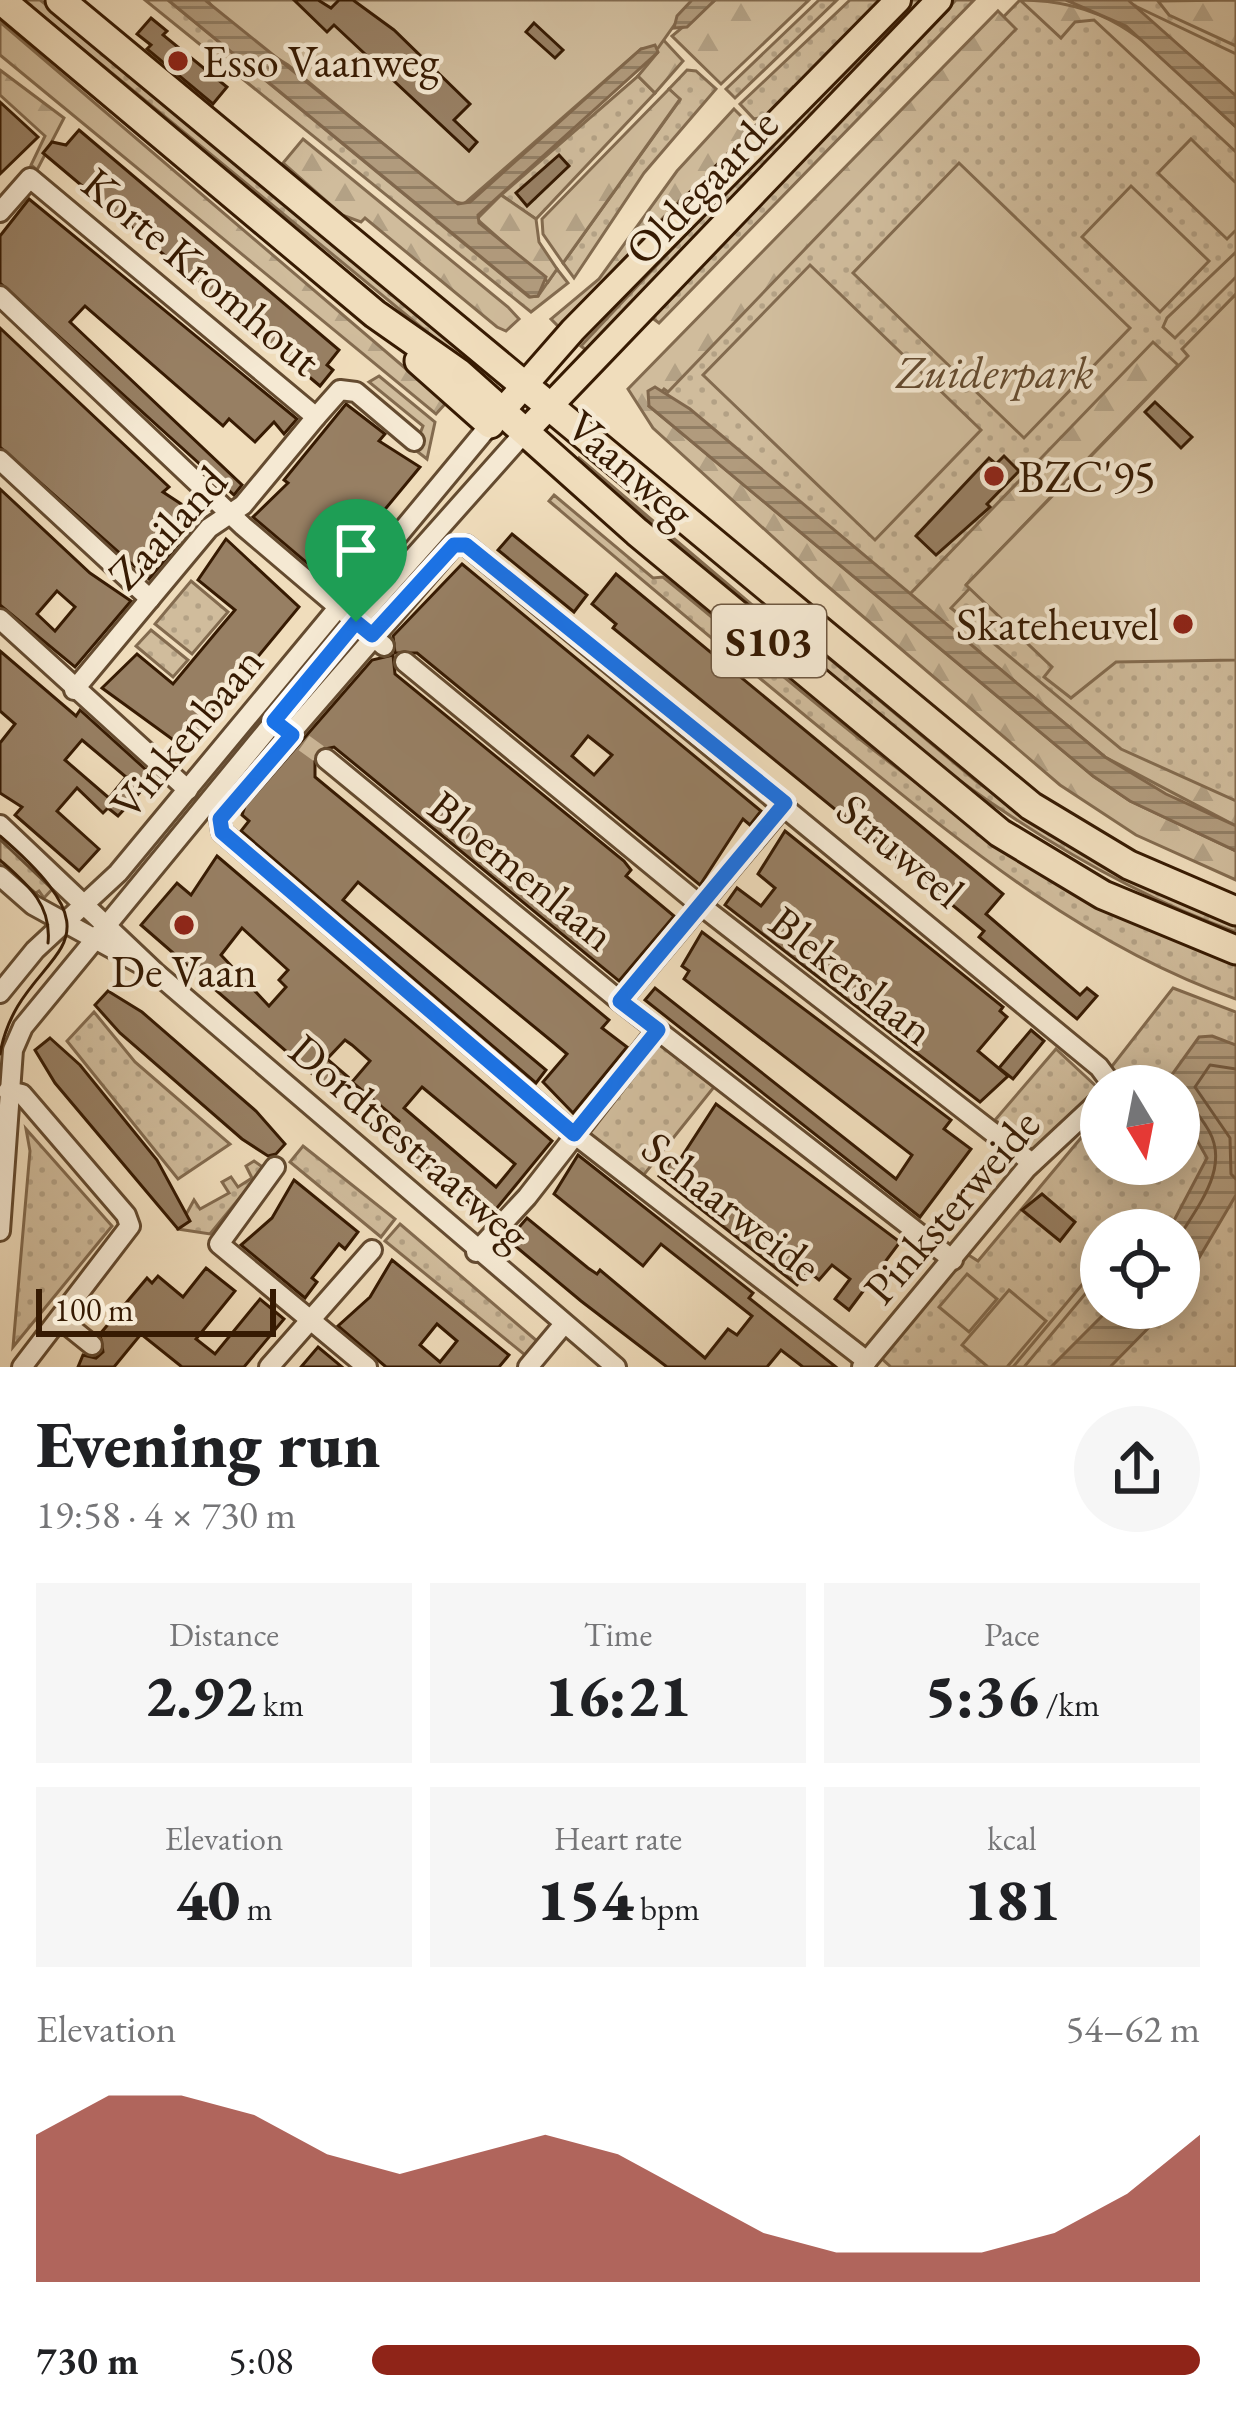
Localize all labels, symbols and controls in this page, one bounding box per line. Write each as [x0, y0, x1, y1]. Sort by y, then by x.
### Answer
place label: Esso Vaanweg [202, 32, 439, 90]
marker: Esso Vaanweg [165, 48, 191, 74]
street label: Oldegaarde [612, 95, 790, 277]
street label: Korte Kromhout [70, 154, 334, 388]
park label: Zuiderpark [895, 343, 1094, 401]
street label: Vaanweg [555, 397, 707, 540]
place label: BZC'95 [1018, 447, 1156, 505]
street label: Zaailand [95, 452, 239, 601]
marker: BZC'95 [981, 463, 1007, 489]
pin [305, 499, 407, 622]
icon: arrive [323, 517, 389, 583]
place label: Skateheuvel [956, 595, 1159, 653]
road number: S103 [712, 605, 826, 677]
marker: Skateheuvel [1170, 611, 1196, 637]
street label: Vinkenbaan [97, 633, 275, 831]
street label: Bloemenlaan [417, 777, 627, 963]
street label: Struweel [825, 780, 977, 920]
street label: Blekerslaan [758, 893, 946, 1057]
marker: De Vaan [171, 912, 197, 938]
place label: De Vaan [111, 942, 257, 1000]
street label: Dordtsestraatweg [277, 1020, 543, 1262]
north arrow [1080, 1065, 1200, 1185]
map controls [1080, 1065, 1200, 1329]
street label: Pinksterweide [850, 1096, 1052, 1316]
street label: Schaarweide [631, 1118, 833, 1294]
button: locate [1080, 1209, 1200, 1329]
scale bar [36, 1283, 276, 1336]
text: 100 m [54, 1288, 134, 1331]
text: Evening run [36, 1401, 381, 1487]
button: share [1074, 1406, 1200, 1532]
text: 19:58 · 4 × 730 m [36, 1489, 296, 1540]
text: Distance [169, 1613, 279, 1656]
text: Time [584, 1613, 652, 1656]
text: Pace [984, 1613, 1040, 1656]
text: 2.92 [144, 1656, 256, 1734]
text: 16:21 [545, 1656, 691, 1734]
text: 5:36 [924, 1656, 1039, 1734]
text: km [256, 1683, 304, 1726]
text: /km [1039, 1683, 1100, 1726]
text: Elevation [165, 1817, 283, 1860]
text: Heart rate [554, 1817, 682, 1860]
text: kcal [987, 1817, 1037, 1860]
text: 40 [175, 1860, 240, 1938]
text: 154 [536, 1860, 633, 1938]
text: 181 [963, 1860, 1061, 1938]
text: m [240, 1887, 273, 1930]
text: bpm [633, 1887, 700, 1930]
text: Elevation [36, 2003, 176, 2054]
text: 54–62 m [1066, 2003, 1200, 2054]
text: 730 m [36, 2335, 139, 2386]
text: 5:08 [228, 2335, 294, 2386]

